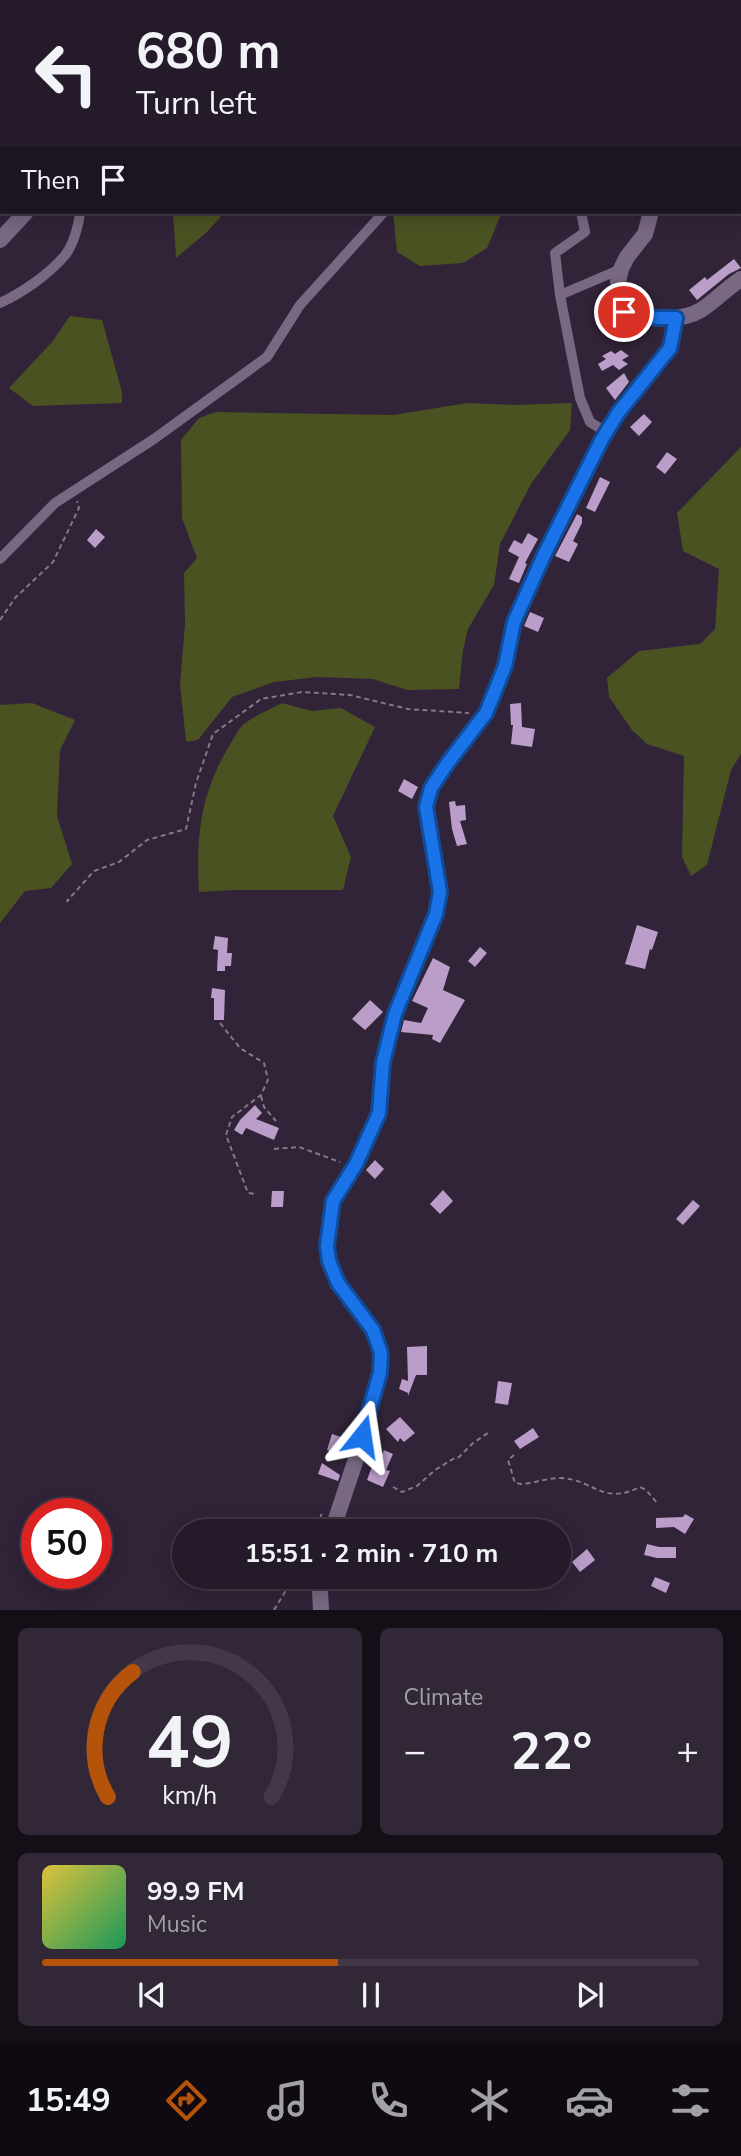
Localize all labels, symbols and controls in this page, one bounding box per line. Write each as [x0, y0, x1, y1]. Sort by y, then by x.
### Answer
text: 680 m [136, 18, 280, 85]
icon: left [21, 28, 112, 119]
text: Turn left [136, 82, 256, 125]
icon: arrive [94, 161, 132, 199]
text: Then [21, 163, 80, 198]
pin [594, 282, 654, 342]
icon: arrive [605, 293, 643, 331]
position arrow [325, 1399, 399, 1473]
speed limit sign: 50 [21, 1498, 112, 1589]
text: 15:51 · 2 min · 710 m [245, 1536, 498, 1571]
text: Climate [404, 1682, 483, 1713]
text: 49 [146, 1694, 233, 1794]
text: 22° [510, 1716, 592, 1787]
text: − [404, 1726, 426, 1777]
text: + [676, 1726, 699, 1777]
text: km/h [162, 1779, 217, 1813]
text: 99.9 FM [147, 1874, 244, 1909]
text: Music [147, 1909, 207, 1940]
icon: previous [133, 1976, 171, 2014]
icon: pause [352, 1976, 390, 2014]
icon: next [571, 1976, 609, 2014]
icon: directions [162, 2076, 211, 2125]
icon: music [263, 2076, 312, 2125]
icon: phone [364, 2076, 413, 2125]
icon: climate [465, 2076, 514, 2125]
icon: car [565, 2076, 614, 2125]
icon: filters [666, 2076, 715, 2125]
text: 15:49 [26, 2079, 111, 2122]

